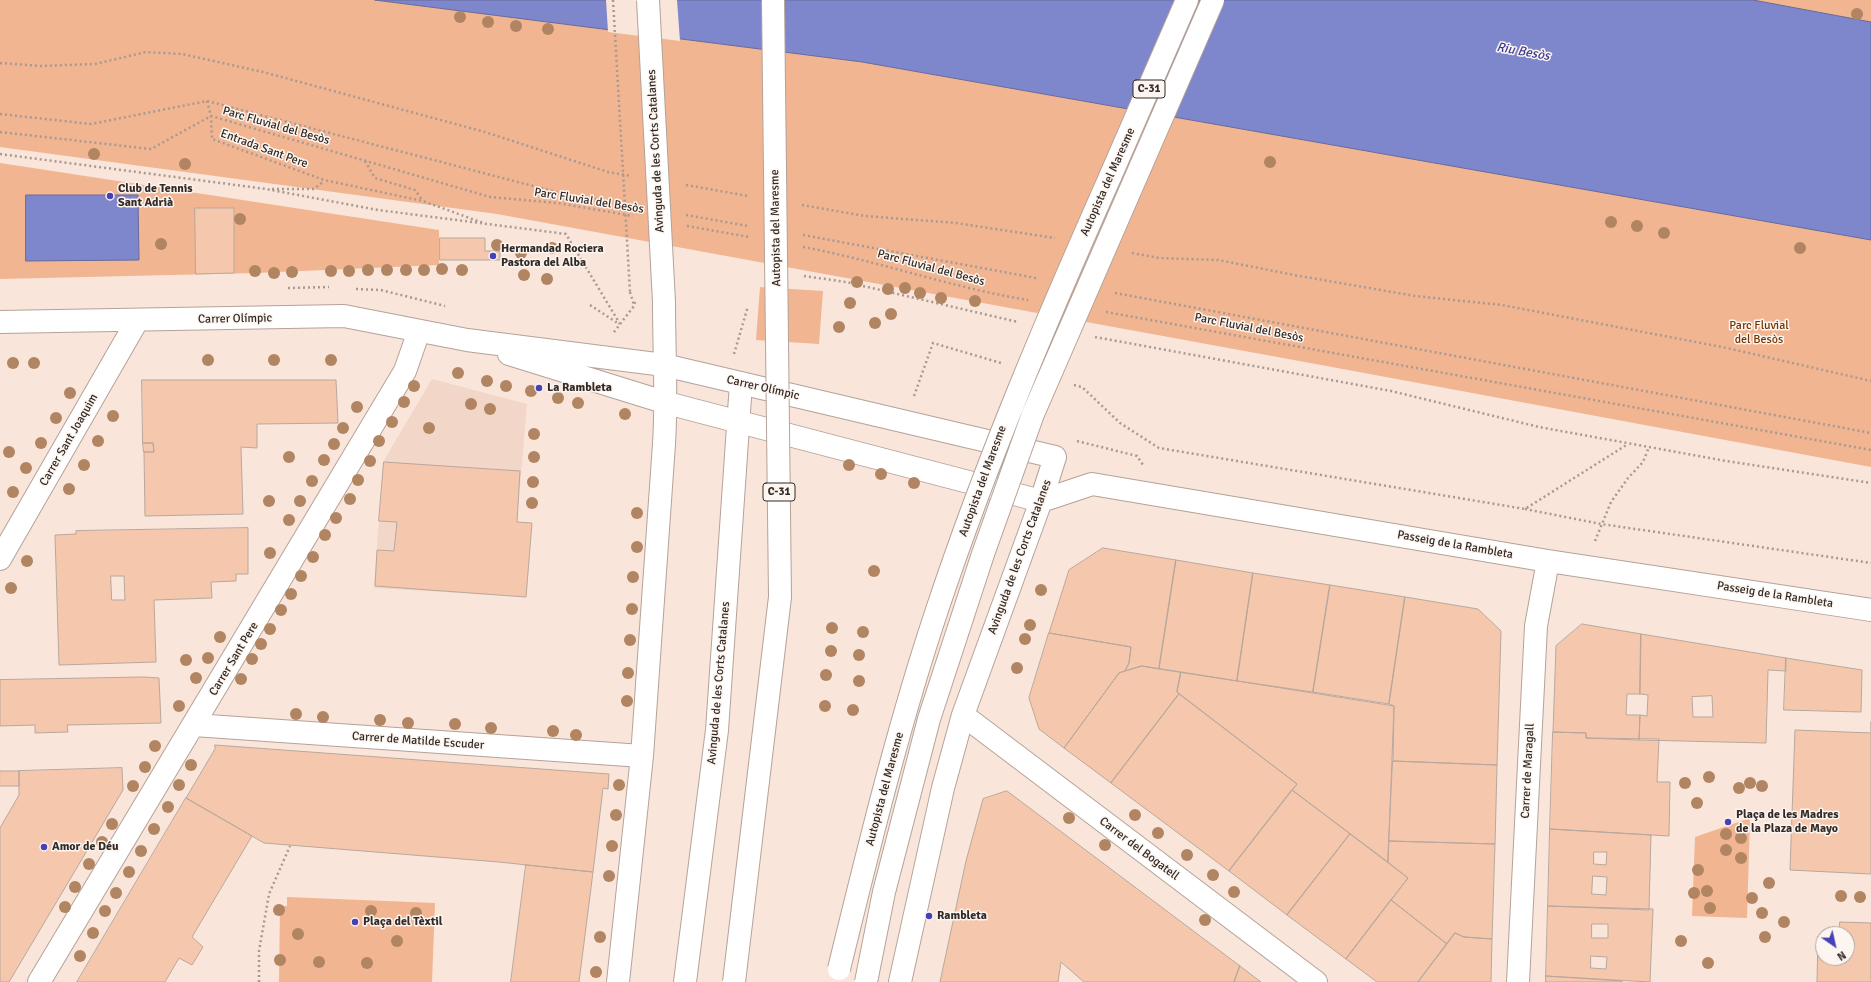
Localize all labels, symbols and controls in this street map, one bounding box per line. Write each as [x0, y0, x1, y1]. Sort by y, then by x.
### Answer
water label: Riu Besòs [1495, 40, 1551, 64]
street label: Avinguda de les Corts Catalanes [645, 69, 667, 233]
road number: C-31 [1133, 80, 1165, 98]
street label: Parc Fluvial del Besòs [221, 104, 331, 148]
street label: Autopista del Maresme [1078, 126, 1138, 238]
street label: Entrada Sant Pere [218, 127, 310, 171]
street label: Autopista del Maresme [768, 169, 784, 287]
place label: Club de Tennis Sant Adrià [118, 182, 193, 210]
street label: Parc Fluvial del Besòs [533, 185, 645, 217]
marker: Club de Tennis Sant Adrià [105, 191, 115, 201]
place label: Hermandad Rociera Pastora del Alba [501, 242, 604, 270]
street label: Parc Fluvial del Besòs [876, 247, 986, 289]
marker: Hermandad Rociera Pastora del Alba [488, 251, 498, 261]
street label: Parc Fluvial del Besòs [1193, 310, 1305, 346]
street label: Carrer Olímpic [198, 311, 272, 327]
park label: Parc Fluvial del Besòs [1729, 319, 1789, 347]
street label: Carrer Olímpic [725, 373, 801, 403]
place label: La Rambleta [547, 381, 612, 395]
marker: La Rambleta [534, 383, 544, 393]
street label: Carrer Sant Joaquim [37, 391, 101, 489]
street label: Autopista del Maresme [956, 423, 1010, 539]
street label: Avinguda de les Corts Catalanes [985, 478, 1055, 636]
road number: C-31 [763, 483, 795, 501]
street label: Passeig de la Rambleta [1396, 528, 1514, 562]
street label: Passeig de la Rambleta [1716, 579, 1834, 611]
street label: Avinguda de les Corts Catalanes [705, 601, 733, 765]
street label: Carrer Sant Pere [206, 619, 262, 699]
street label: Carrer de Maragall [1518, 723, 1538, 819]
street label: Carrer de Matilde Escuder [351, 729, 485, 753]
street label: Autopista del Maresme [863, 731, 907, 847]
place label: Plaça de les Madres de la Plaza de Mayo [1736, 808, 1838, 836]
street label: Carrer del Bogatell [1096, 814, 1182, 884]
marker: Plaça de les Madres de la Plaza de Mayo [1723, 817, 1733, 827]
place label: Amor de Déu [52, 840, 119, 854]
marker: Amor de Déu [39, 842, 49, 852]
place label: Rambleta [937, 909, 987, 923]
marker: Rambleta [924, 911, 934, 921]
place label: Plaça del Tèxtil [363, 915, 443, 929]
marker: Plaça del Tèxtil [350, 917, 360, 927]
north arrow [1815, 926, 1855, 966]
text: N [1835, 948, 1848, 963]

